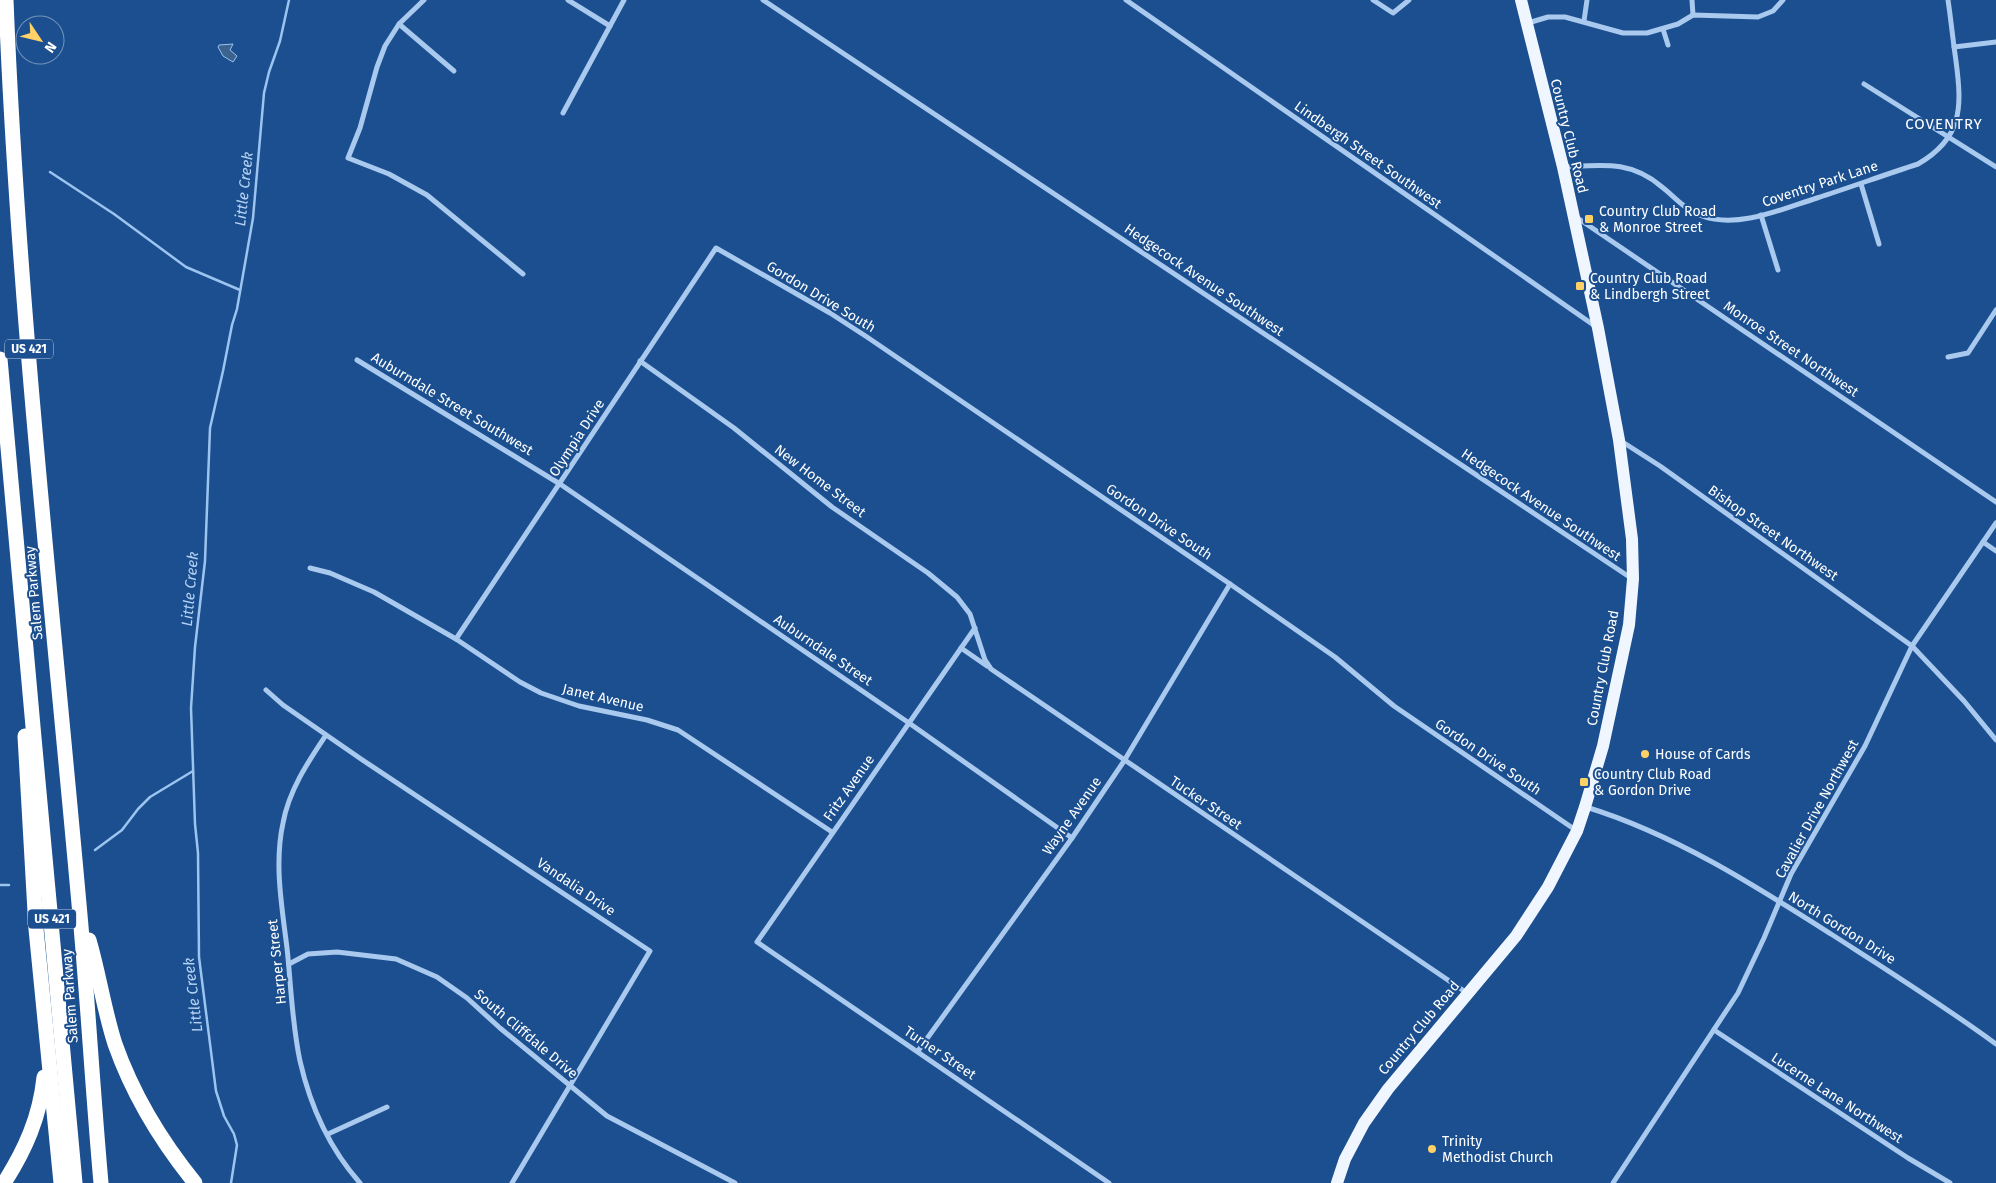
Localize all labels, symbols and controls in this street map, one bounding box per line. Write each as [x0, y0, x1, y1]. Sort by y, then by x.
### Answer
north arrow [15, 15, 65, 65]
text: N [41, 38, 60, 56]
street label: Country Club Road [1547, 77, 1591, 195]
street label: Lindbergh Street Southwest [1291, 98, 1446, 213]
district label: COVENTRY [1905, 115, 1983, 133]
water label: Little Creek [231, 151, 257, 227]
street label: Coventry Park Lane [1760, 157, 1880, 211]
place label: Country Club Road & Monroe Street [1599, 203, 1716, 236]
marker: Country Club Road & Monroe Street [1583, 213, 1595, 225]
street label: Hedgecock Avenue Southwest [1121, 220, 1288, 340]
street label: Gordon Drive South [763, 258, 879, 336]
place label: Country Club Road & Lindbergh Street [1590, 270, 1711, 303]
marker: Country Club Road & Lindbergh Street [1574, 280, 1586, 292]
street label: Monroe Street Northwest [1720, 297, 1862, 401]
road number: US 421 [5, 339, 53, 358]
street label: Auburndale Street Southwest [368, 349, 537, 460]
street label: Olympia Drive [546, 396, 608, 480]
street label: New Home Street [771, 441, 870, 521]
street label: Hedgecock Avenue Southwest [1458, 445, 1625, 565]
street label: Gordon Drive South [1103, 480, 1215, 564]
street label: Bishop Street Northwest [1705, 482, 1842, 585]
street label: Salem Parkway [21, 545, 47, 641]
water label: Little Creek [178, 551, 202, 627]
street label: Country Club Road [1583, 609, 1623, 727]
street label: Auburndale Street [770, 611, 876, 690]
street label: Janet Avenue [561, 680, 645, 716]
street label: Gordon Drive South [1432, 715, 1544, 799]
street label: Cavalier Drive Northwest [1772, 736, 1863, 881]
place label: House of Cards [1655, 746, 1751, 763]
marker: House of Cards [1639, 748, 1651, 760]
street label: Fritz Avenue [820, 752, 878, 824]
place label: Country Club Road & Gordon Drive [1594, 766, 1711, 799]
street label: Tucker Street [1167, 773, 1246, 834]
street label: Wayne Avenue [1039, 774, 1105, 858]
marker: Country Club Road & Gordon Drive [1578, 776, 1590, 788]
street label: Vandalia Drive [533, 854, 619, 920]
street label: North Gordon Drive [1785, 888, 1899, 968]
road number: US 421 [28, 910, 76, 929]
street label: Harper Street [264, 918, 290, 1005]
street label: Salem Parkway [58, 948, 82, 1044]
water label: Little Creek [180, 957, 206, 1033]
street label: Country Club Road [1375, 978, 1463, 1078]
street label: South Cliffdale Drive [471, 986, 581, 1082]
street label: Turner Street [901, 1023, 980, 1084]
street label: Lucerne Lane Northwest [1768, 1049, 1907, 1147]
place label: Trinity Methodist Church [1442, 1133, 1554, 1166]
marker: Trinity Methodist Church [1426, 1143, 1438, 1155]

